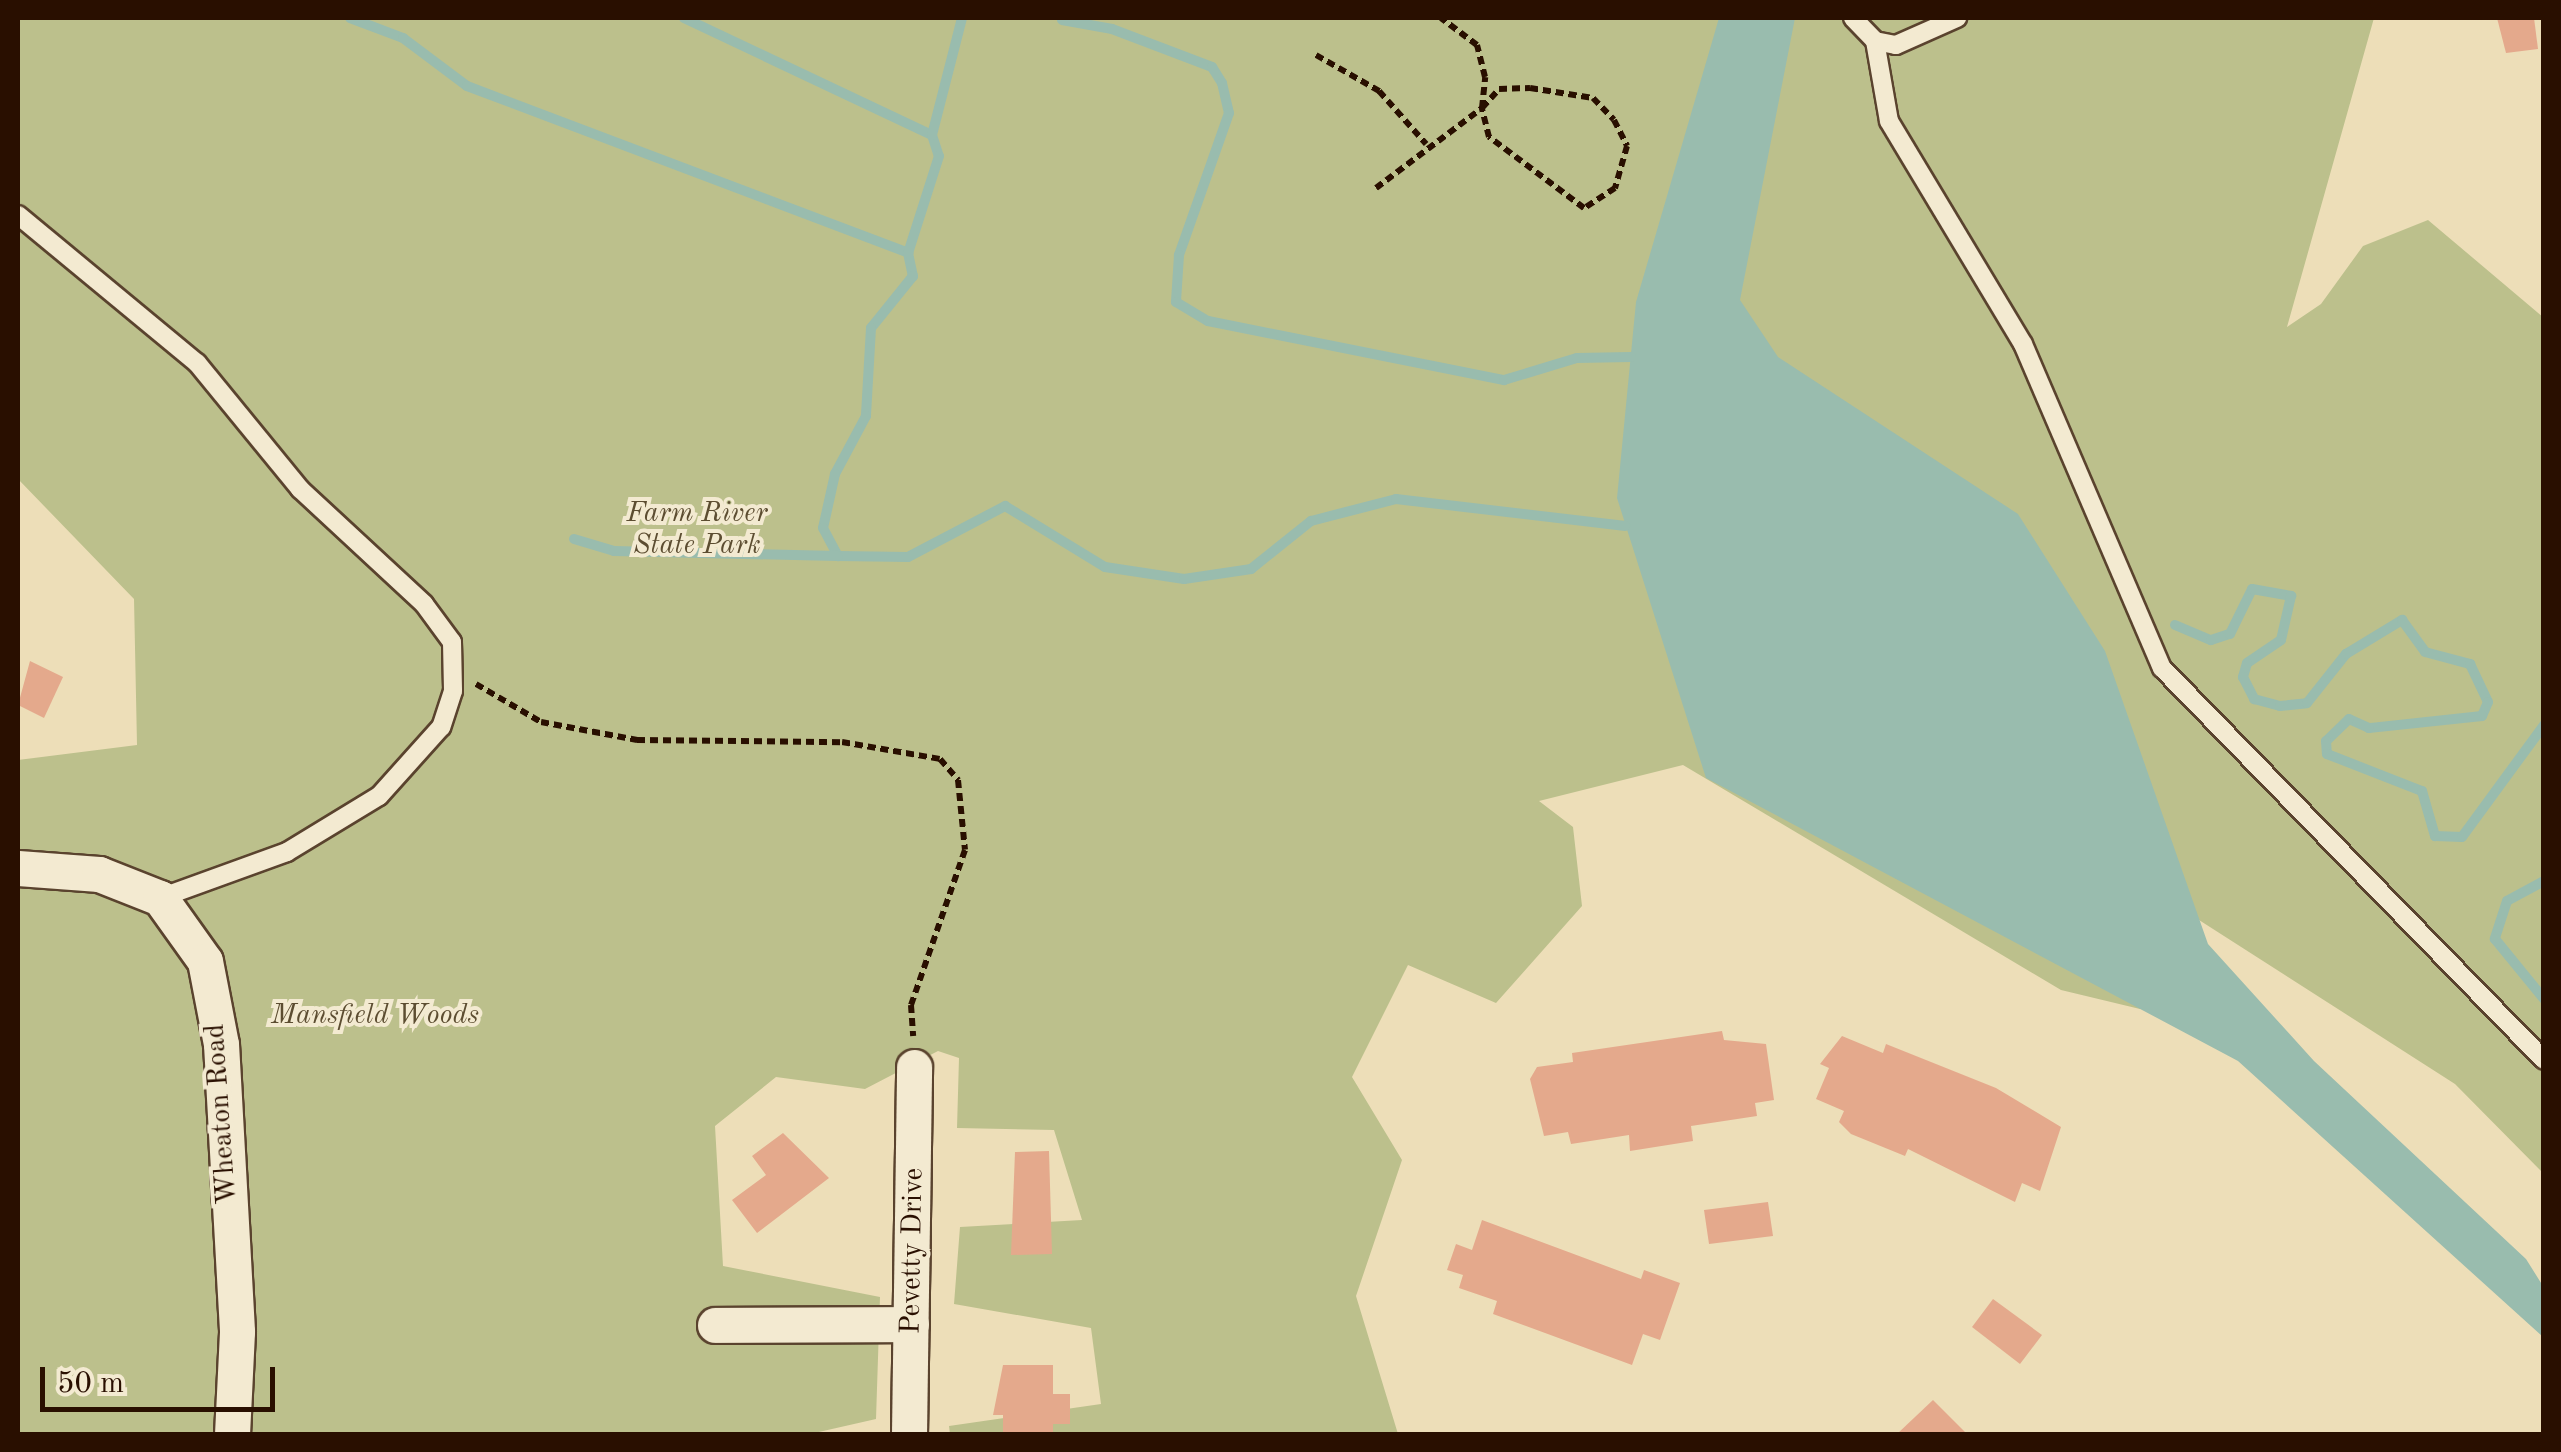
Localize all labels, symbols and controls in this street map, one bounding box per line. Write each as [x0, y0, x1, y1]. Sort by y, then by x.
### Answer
park label: Farm River State Park [627, 497, 767, 563]
park label: Mansfield Woods [271, 999, 479, 1033]
street label: Wheaton Road [199, 1023, 245, 1205]
street label: Pevetty Drive [895, 1168, 931, 1334]
scale bar [45, 1347, 280, 1409]
text: 50 m [57, 1369, 124, 1399]

